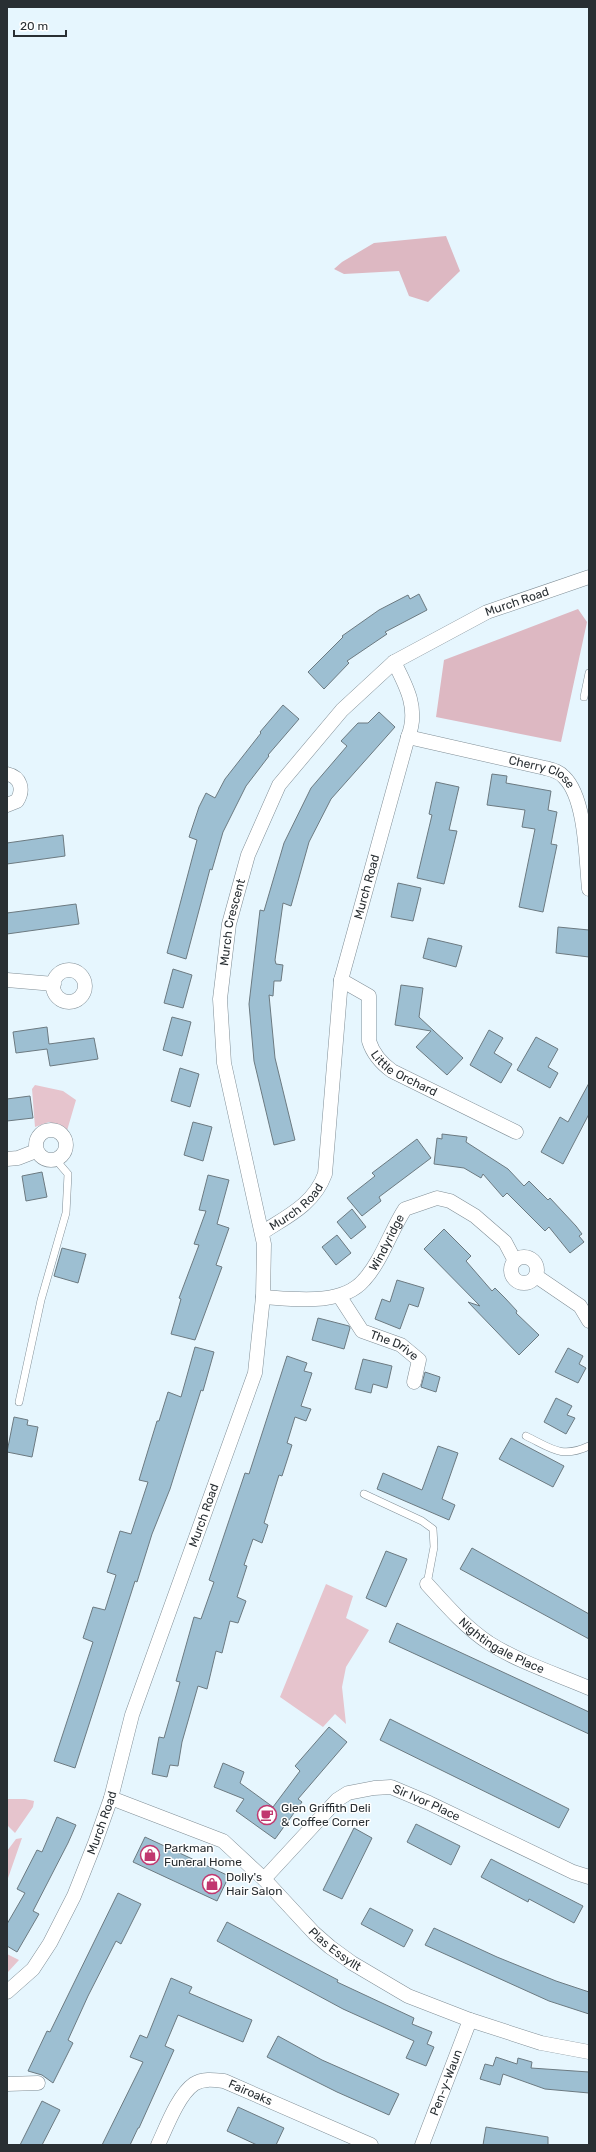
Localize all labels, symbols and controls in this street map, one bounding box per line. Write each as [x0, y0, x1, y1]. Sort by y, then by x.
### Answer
scale bar [14, 12, 66, 38]
text: 20 m [20, 19, 48, 33]
street label: Murch Road [483, 584, 551, 619]
street label: Cherry Close [507, 753, 578, 791]
street label: Murch Road [351, 853, 382, 921]
street label: Murch Crescent [217, 877, 248, 967]
street label: Little Orchard [368, 1048, 439, 1099]
street label: Murch Road [267, 1181, 326, 1233]
street label: Windyridge [366, 1211, 407, 1274]
street label: The Drive [368, 1328, 421, 1364]
street label: Murch Road [186, 1482, 222, 1549]
street label: Nightingale Place [456, 1615, 547, 1676]
street label: Sir Ivor Place [391, 1782, 463, 1824]
street label: Murch Road [84, 1790, 119, 1857]
place label: Glen Griffith Deli & Coffee Corner [281, 1801, 371, 1829]
cafe icon: Glen Griffith Deli & Coffee Corner [256, 1804, 278, 1826]
place label: Parkman Funeral Home [164, 1841, 242, 1869]
shop icon: Parkman Funeral Home [139, 1844, 161, 1866]
place label: Dolly's Hair Salon [226, 1870, 283, 1898]
shop icon: Dolly's Hair Salon [201, 1873, 223, 1895]
street label: Plas Essyllt [306, 1925, 364, 1974]
street label: Pen-y-Waun [427, 2047, 465, 2117]
street label: Fairoaks [226, 2077, 274, 2108]

